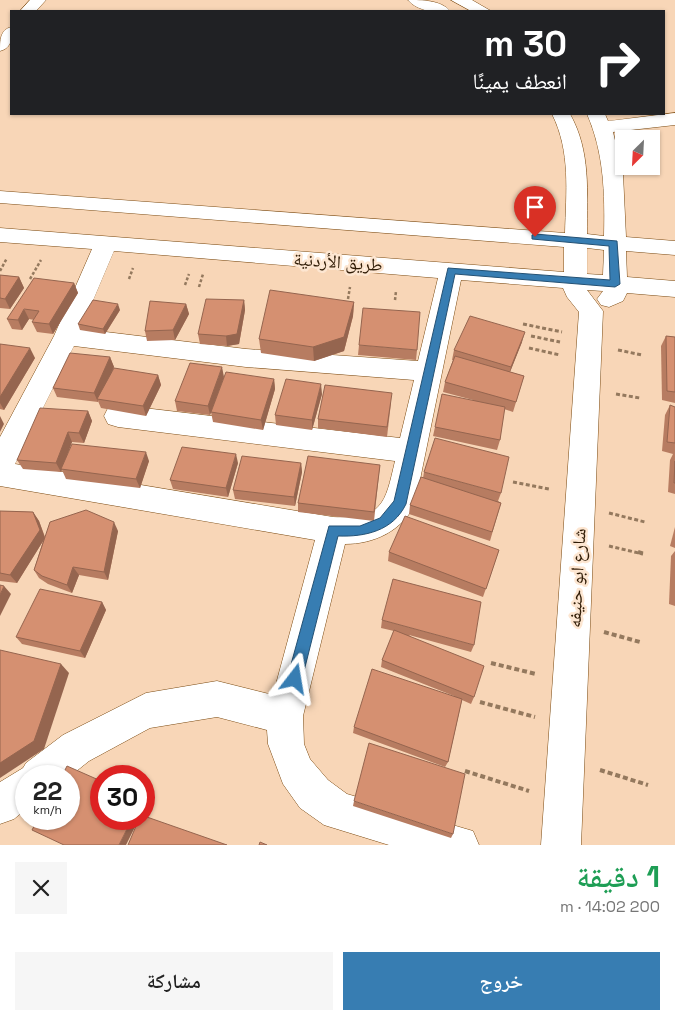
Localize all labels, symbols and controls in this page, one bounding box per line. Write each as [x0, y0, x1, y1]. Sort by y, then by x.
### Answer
text: 30 m [484, 22, 567, 66]
icon: right [585, 30, 650, 95]
text: انعطف يمينًا [473, 67, 567, 95]
north arrow [615, 130, 660, 175]
map controls [615, 130, 660, 175]
pin [514, 186, 556, 237]
icon: arrive [521, 193, 549, 221]
street label: طريق الأردنية [293, 247, 383, 276]
street label: شارع ابو حنيفه [562, 528, 591, 628]
position arrow [268, 652, 320, 704]
speed limit sign: 30 [90, 765, 155, 830]
text: 22 [33, 775, 62, 807]
text: km/h [33, 802, 62, 818]
text: 1 دقيقة [576, 857, 660, 896]
button: close [15, 862, 67, 914]
text: 200 m · 14:02 [560, 896, 660, 917]
button: مشاركة [15, 952, 333, 1010]
button: خروج [343, 952, 660, 1010]

